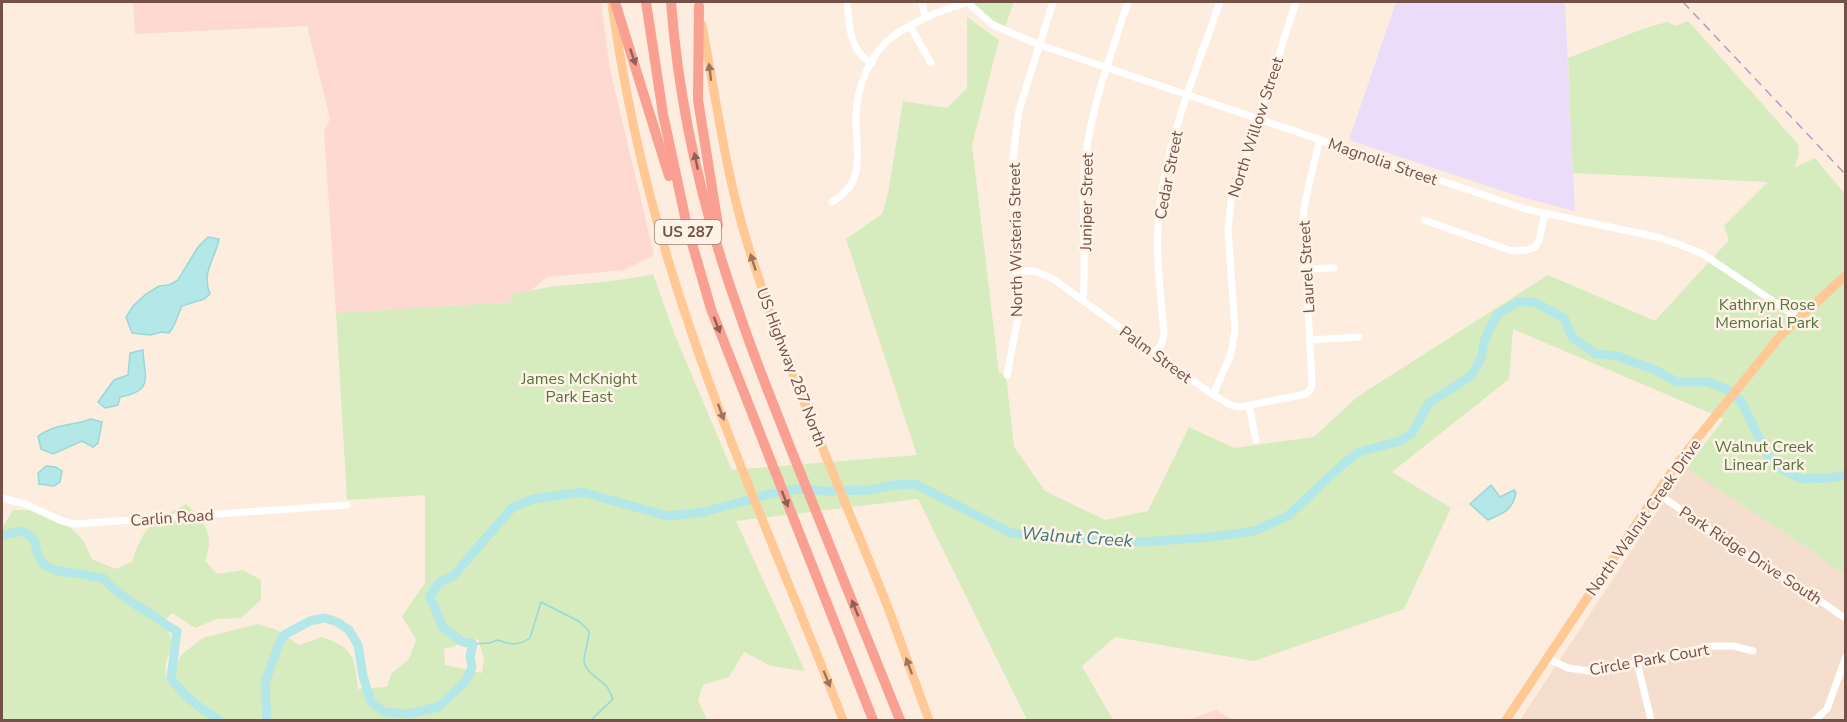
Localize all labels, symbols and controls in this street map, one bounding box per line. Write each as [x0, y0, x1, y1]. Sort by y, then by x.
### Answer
one-way arrow [628, 48, 638, 66]
street label: North Willow Street [1223, 54, 1289, 200]
one-way arrow [705, 63, 715, 82]
street label: Cedar Street [1150, 129, 1188, 221]
street label: Magnolia Street [1325, 133, 1441, 191]
one-way arrow [691, 151, 700, 170]
street label: Juniper Street [1075, 152, 1099, 252]
street label: North Wisteria Street [1004, 162, 1028, 317]
road number: US 287 [655, 220, 721, 244]
street label: Laurel Street [1294, 220, 1320, 314]
one-way arrow [748, 253, 758, 271]
street label: US Highway 287 North [751, 285, 832, 450]
park label: Kathryn Rose Memorial Park [1715, 294, 1820, 334]
one-way arrow [712, 316, 722, 334]
street label: Palm Street [1115, 321, 1196, 389]
park label: James McKnight Park East [520, 368, 637, 408]
one-way arrow [716, 403, 726, 421]
street label: North Walnut Creek Drive [1581, 435, 1706, 600]
park label: Walnut Creek Linear Park [1714, 436, 1815, 476]
one-way arrow [780, 491, 790, 509]
street label: Park Ridge Drive South [1675, 501, 1826, 610]
street label: Carlin Road [130, 504, 215, 532]
water label: Walnut Creek [1021, 521, 1134, 553]
one-way arrow [850, 599, 859, 617]
street label: Circle Park Court [1588, 639, 1711, 681]
one-way arrow [903, 657, 913, 675]
one-way arrow [823, 670, 833, 688]

